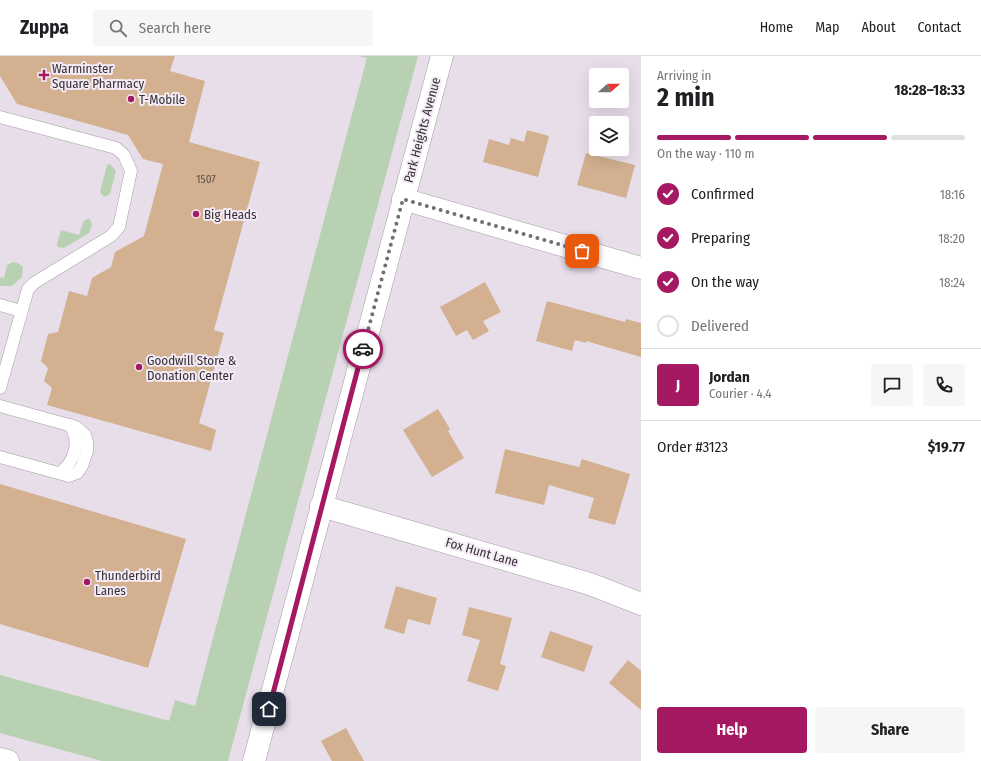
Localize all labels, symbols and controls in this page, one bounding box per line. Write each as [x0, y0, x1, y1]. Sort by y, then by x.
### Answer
search box [93, 10, 373, 46]
text: Zuppa [20, 16, 69, 39]
icon: search [107, 17, 129, 39]
text: Search here [139, 19, 211, 37]
text: Home [760, 19, 793, 36]
text: Map [815, 19, 839, 36]
text: About [861, 19, 896, 36]
text: Contact [918, 19, 961, 36]
place label: Warminster Square Pharmacy [52, 61, 144, 91]
north arrow [589, 68, 629, 108]
map controls [589, 68, 629, 156]
text: Arriving in [657, 68, 711, 83]
marker: Warminster Square Pharmacy [39, 70, 49, 80]
street label: Park Heights Avenue [401, 76, 443, 184]
text: 18:28–18:33 [894, 81, 965, 99]
text: 2 min [657, 82, 715, 113]
place label: T-Mobile [139, 92, 185, 107]
marker: T-Mobile [126, 94, 136, 104]
button: layers [589, 116, 629, 156]
text: On the way · 110 m [657, 146, 755, 161]
house number: 1507 [196, 173, 216, 186]
icon: check [657, 183, 679, 205]
text: Confirmed [691, 185, 754, 203]
text: 18:16 [940, 187, 965, 202]
place label: Big Heads [204, 207, 257, 222]
marker: Big Heads [191, 209, 201, 219]
icon: check [657, 227, 679, 249]
text: Preparing [691, 229, 750, 247]
text: 18:20 [938, 231, 965, 246]
pin [565, 234, 599, 268]
icon: bag [571, 240, 593, 262]
icon: check [657, 271, 679, 293]
text: On the way [691, 273, 759, 291]
text: 18:24 [939, 275, 965, 290]
text: Delivered [691, 317, 749, 335]
courier [343, 329, 383, 369]
icon: car [352, 338, 374, 360]
place label: Goodwill Store & Donation Center [147, 353, 237, 383]
marker: Goodwill Store & Donation Center [134, 362, 144, 372]
button: chat [871, 364, 913, 406]
button: phone [923, 364, 965, 406]
text: Jordan [709, 368, 750, 386]
text: J [676, 376, 680, 394]
text: Courier · 4.4 [709, 386, 772, 401]
text: Order #3123 [657, 438, 728, 456]
text: $19.77 [928, 438, 965, 456]
street label: Fox Hunt Lane [444, 534, 520, 570]
place label: Thunderbird Lanes [95, 568, 161, 598]
marker: Thunderbird Lanes [82, 577, 92, 587]
pin [252, 692, 286, 726]
icon: home [258, 698, 280, 720]
button: Help [657, 707, 807, 753]
button: Share [815, 707, 965, 753]

